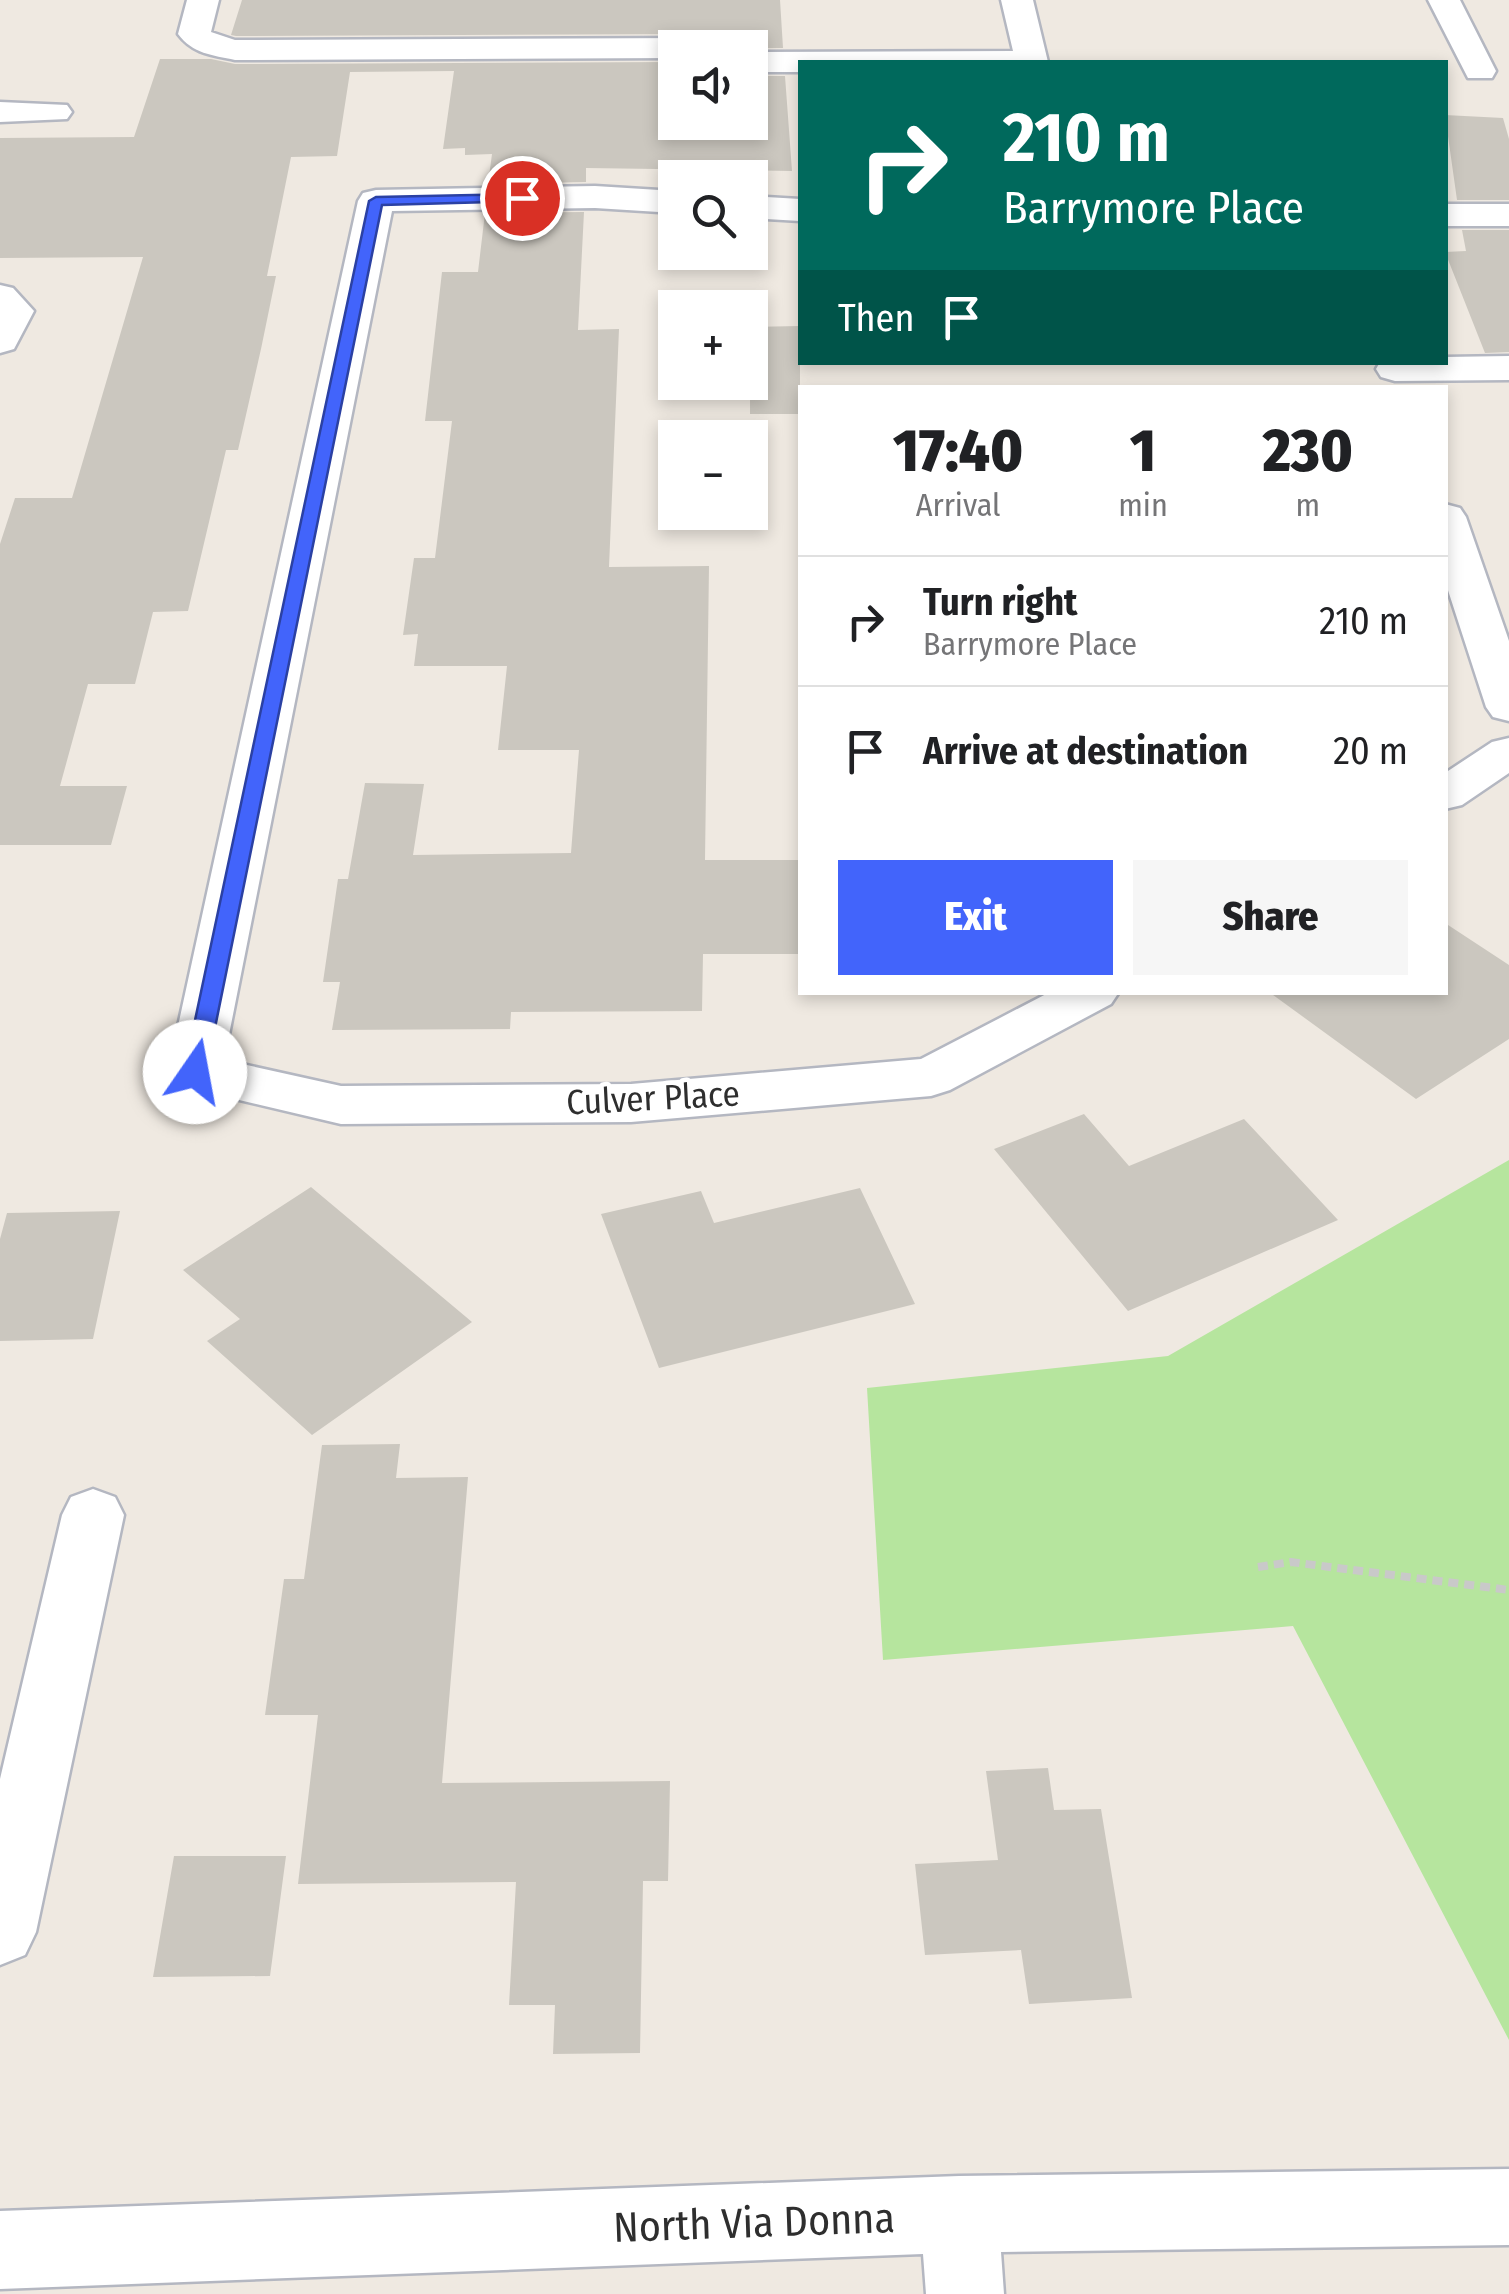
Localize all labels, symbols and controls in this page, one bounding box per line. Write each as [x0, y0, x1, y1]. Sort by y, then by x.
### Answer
map controls [658, 30, 768, 530]
button: sound [658, 30, 768, 140]
text: 210 m [1003, 96, 1170, 180]
icon: right [838, 100, 968, 230]
pin [480, 156, 565, 241]
button: search [658, 160, 768, 270]
icon: arrive [495, 171, 550, 226]
text: Barrymore Place [1003, 181, 1304, 235]
button: + [658, 290, 768, 400]
icon: arrive [934, 290, 989, 345]
text: Then [838, 295, 914, 341]
text: 17:40 [893, 415, 1023, 487]
text: 1 [1130, 415, 1156, 487]
text: 230 [1263, 415, 1353, 487]
button: − [658, 420, 768, 530]
text: Arrival [916, 486, 1001, 524]
text: min [1118, 486, 1168, 524]
text: m [1296, 486, 1320, 524]
text: Turn right [923, 579, 1077, 625]
icon: right [838, 594, 893, 649]
text: 210 m [1319, 598, 1408, 644]
text: Barrymore Place [923, 625, 1137, 663]
icon: arrive [838, 724, 893, 779]
text: Arrive at destination [923, 728, 1248, 774]
text: 20 m [1333, 728, 1408, 774]
button: Exit [838, 860, 1113, 975]
button: Share [1133, 860, 1408, 975]
position arrow [143, 1020, 247, 1124]
street label: Culver Place [565, 1072, 741, 1124]
street label: North Via Donna [612, 2193, 896, 2253]

